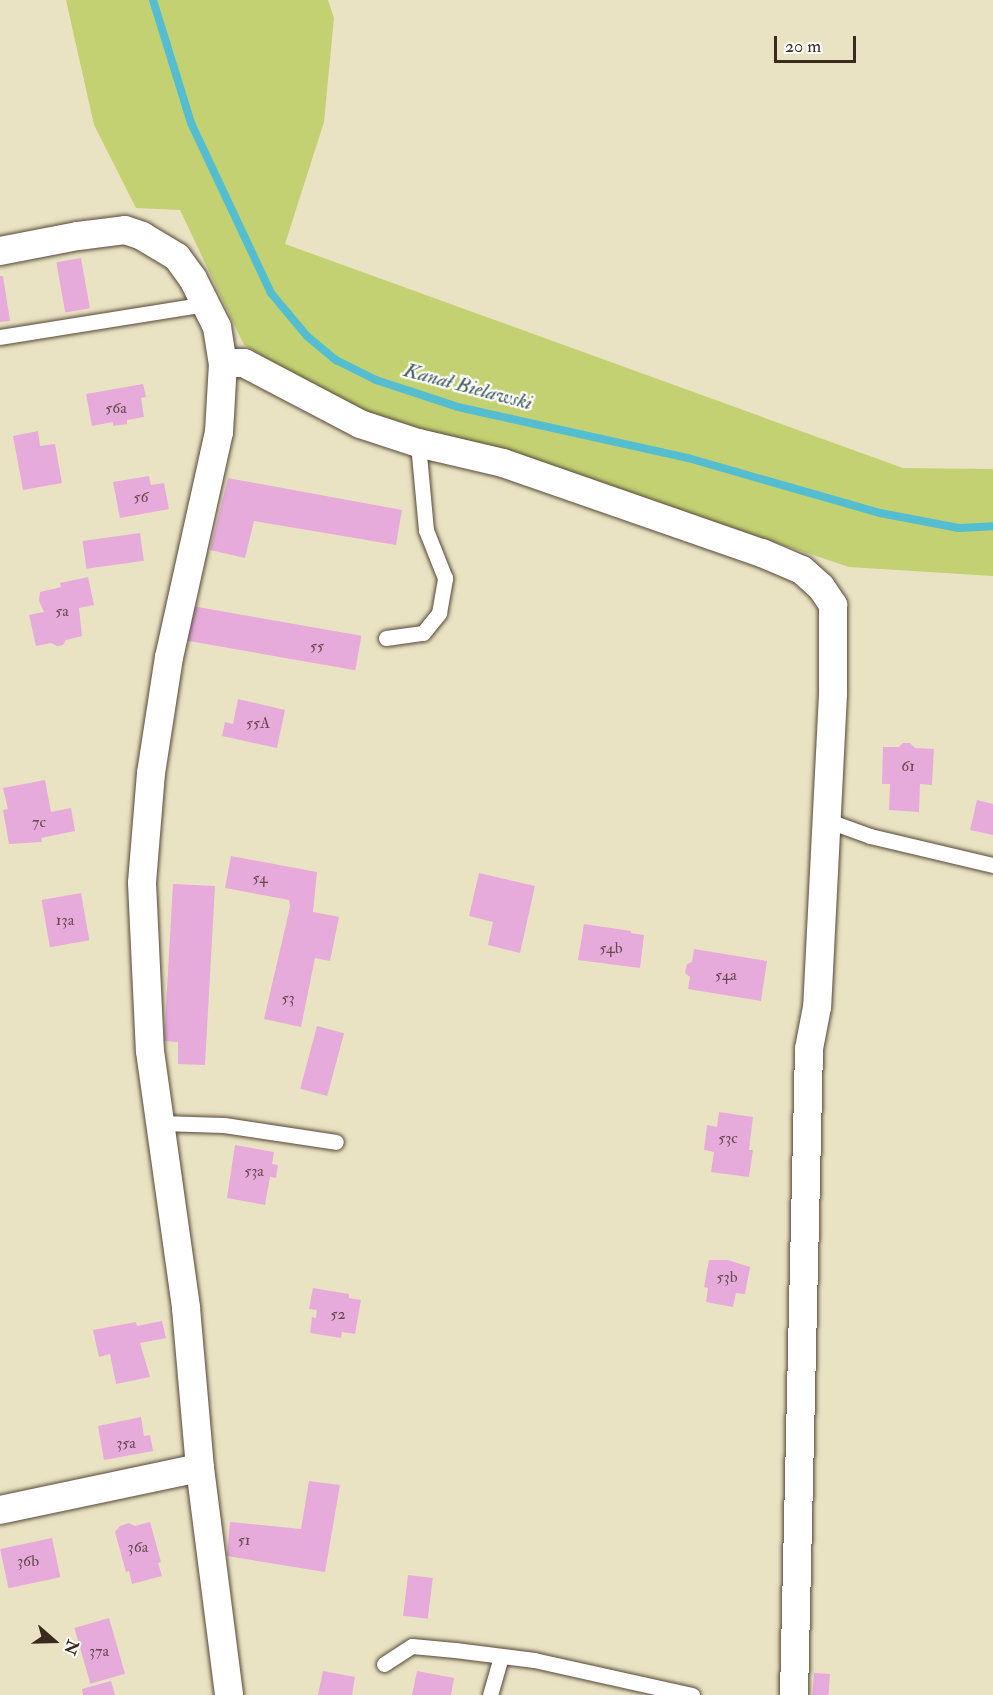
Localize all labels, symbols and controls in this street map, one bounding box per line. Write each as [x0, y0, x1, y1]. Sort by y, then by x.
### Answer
scale bar [777, 24, 860, 62]
text: 20 m [785, 35, 821, 58]
water label: Kanał Bielawski [401, 358, 535, 416]
house number: 56a [105, 398, 127, 418]
house number: 56 [133, 487, 149, 507]
house number: 5a [55, 601, 69, 621]
house number: 55 [310, 636, 324, 656]
house number: 55A [246, 713, 270, 733]
house number: 61 [901, 756, 915, 776]
house number: 7c [32, 812, 46, 832]
house number: 54 [252, 868, 268, 888]
house number: 13a [56, 910, 74, 930]
house number: 54b [599, 938, 623, 958]
house number: 54a [715, 965, 737, 985]
house number: 53 [281, 988, 295, 1008]
house number: 53c [718, 1128, 738, 1148]
house number: 53a [244, 1161, 264, 1181]
house number: 53b [716, 1267, 738, 1287]
house number: 52 [330, 1304, 346, 1324]
house number: 35a [116, 1433, 136, 1453]
house number: 51 [238, 1530, 250, 1550]
house number: 36a [128, 1537, 148, 1557]
house number: 36b [17, 1551, 39, 1571]
north arrow [24, 1611, 84, 1671]
text: N [59, 1637, 83, 1657]
house number: 37a [89, 1641, 109, 1661]

